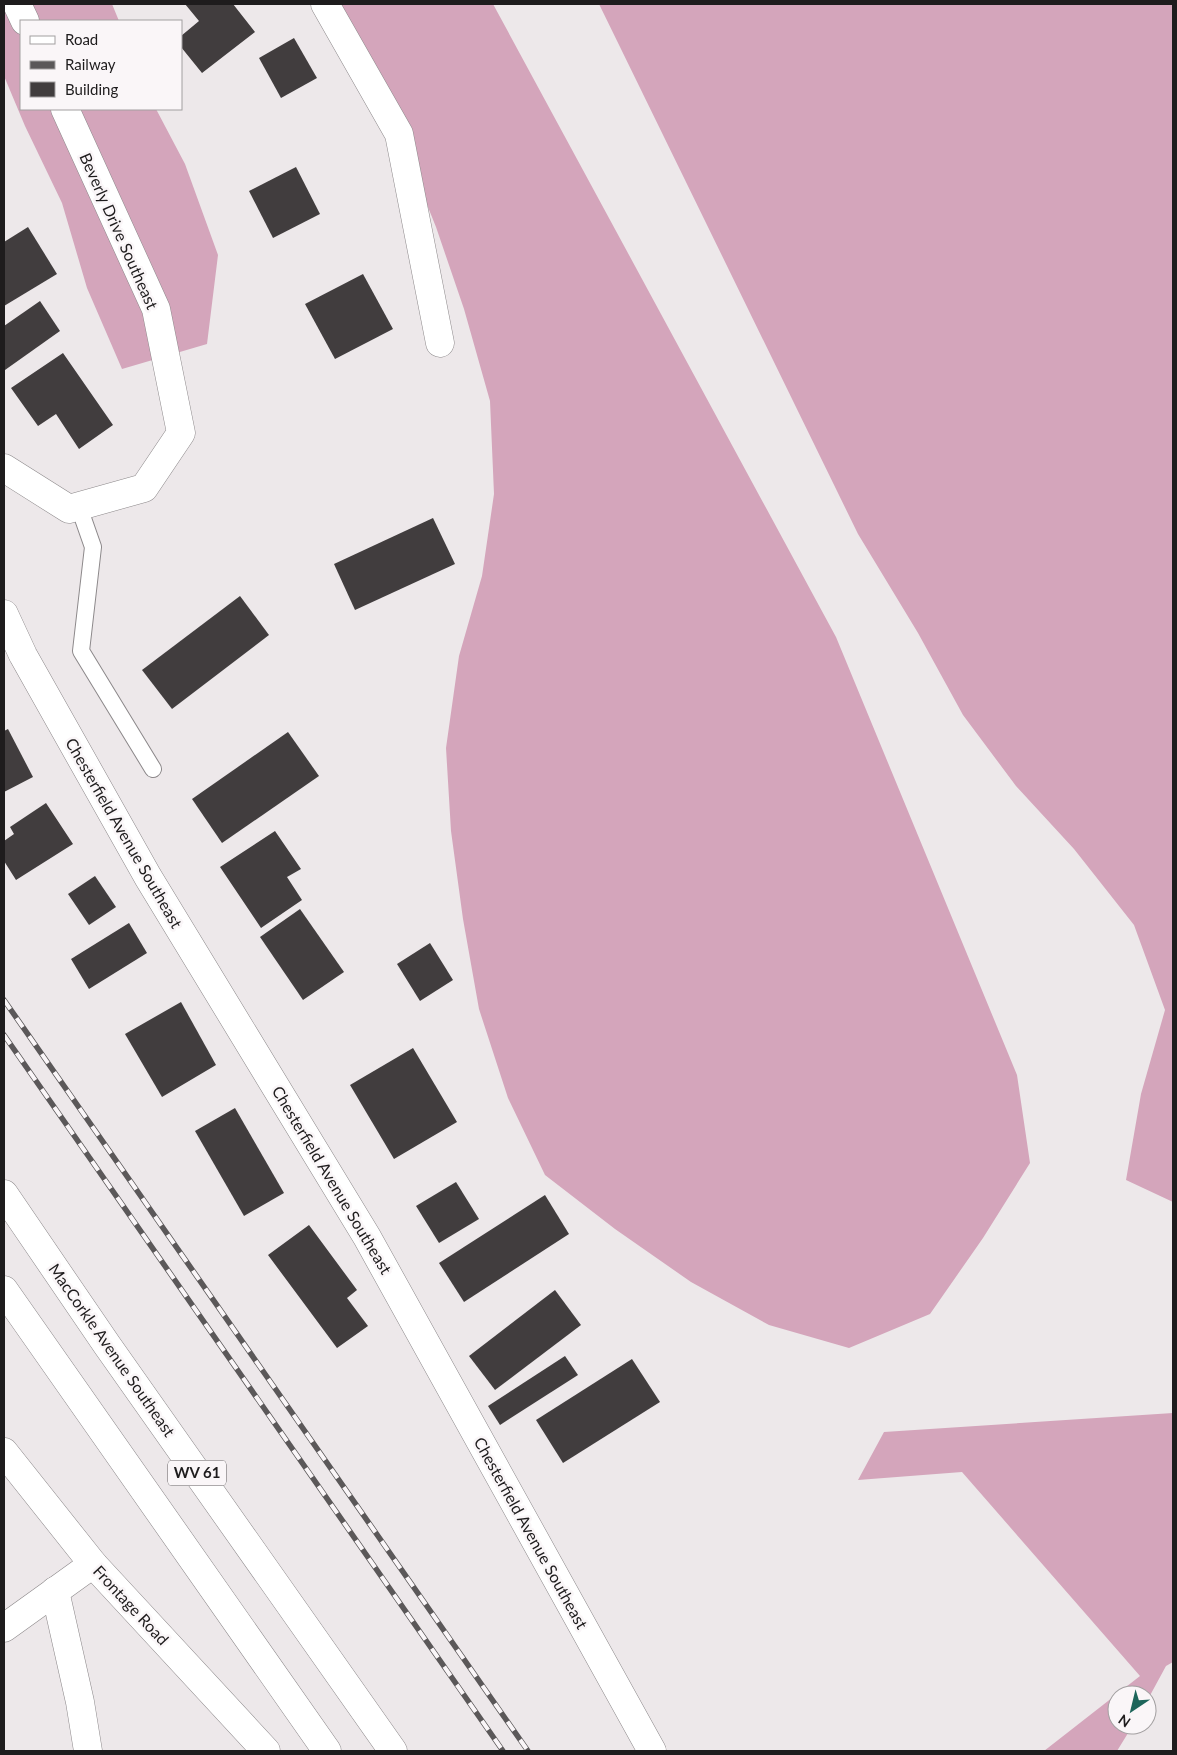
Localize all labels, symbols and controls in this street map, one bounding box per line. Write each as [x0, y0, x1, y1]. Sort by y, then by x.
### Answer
legend [20, 20, 182, 110]
text: Road [65, 30, 98, 48]
text: Railway [65, 55, 116, 73]
text: Building [65, 80, 118, 98]
street label: Beverly Drive Southeast [76, 150, 163, 312]
street label: Chesterfield Avenue Southeast [62, 734, 187, 931]
street label: Chesterfield Avenue Southeast [269, 1082, 396, 1278]
street label: MacCorkle Avenue Southeast [45, 1260, 180, 1440]
street label: Chesterfield Avenue Southeast [471, 1434, 592, 1632]
road number: WV 61 [168, 1460, 226, 1486]
street label: Frontage Road [90, 1561, 173, 1648]
north arrow [1107, 1685, 1157, 1735]
text: N [1115, 1711, 1134, 1731]

